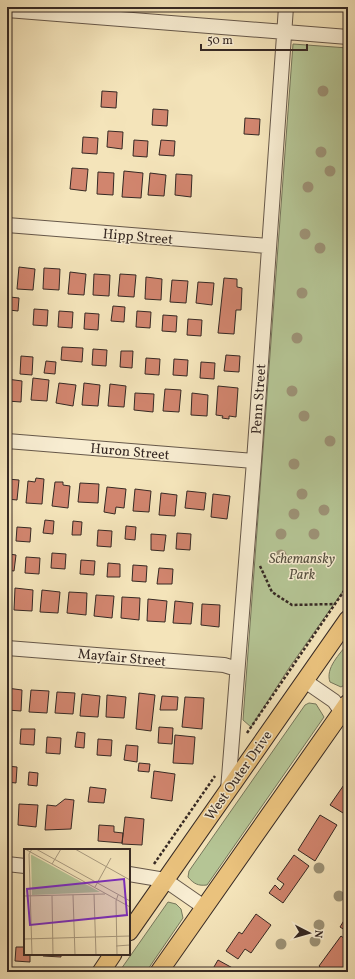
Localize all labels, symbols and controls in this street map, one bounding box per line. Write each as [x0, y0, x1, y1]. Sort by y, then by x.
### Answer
scale bar [201, 26, 307, 52]
text: 50 m [207, 33, 233, 49]
street label: Hipp Street [102, 225, 174, 250]
street label: Penn Street [248, 363, 271, 435]
street label: Huron Street [89, 440, 170, 465]
park label: Schemansky Park [269, 550, 336, 585]
street label: Mayfair Street [77, 645, 167, 672]
street label: West Outer Drive [201, 727, 278, 825]
inset map [24, 849, 130, 955]
north arrow [289, 913, 329, 953]
text: N [310, 929, 325, 939]

